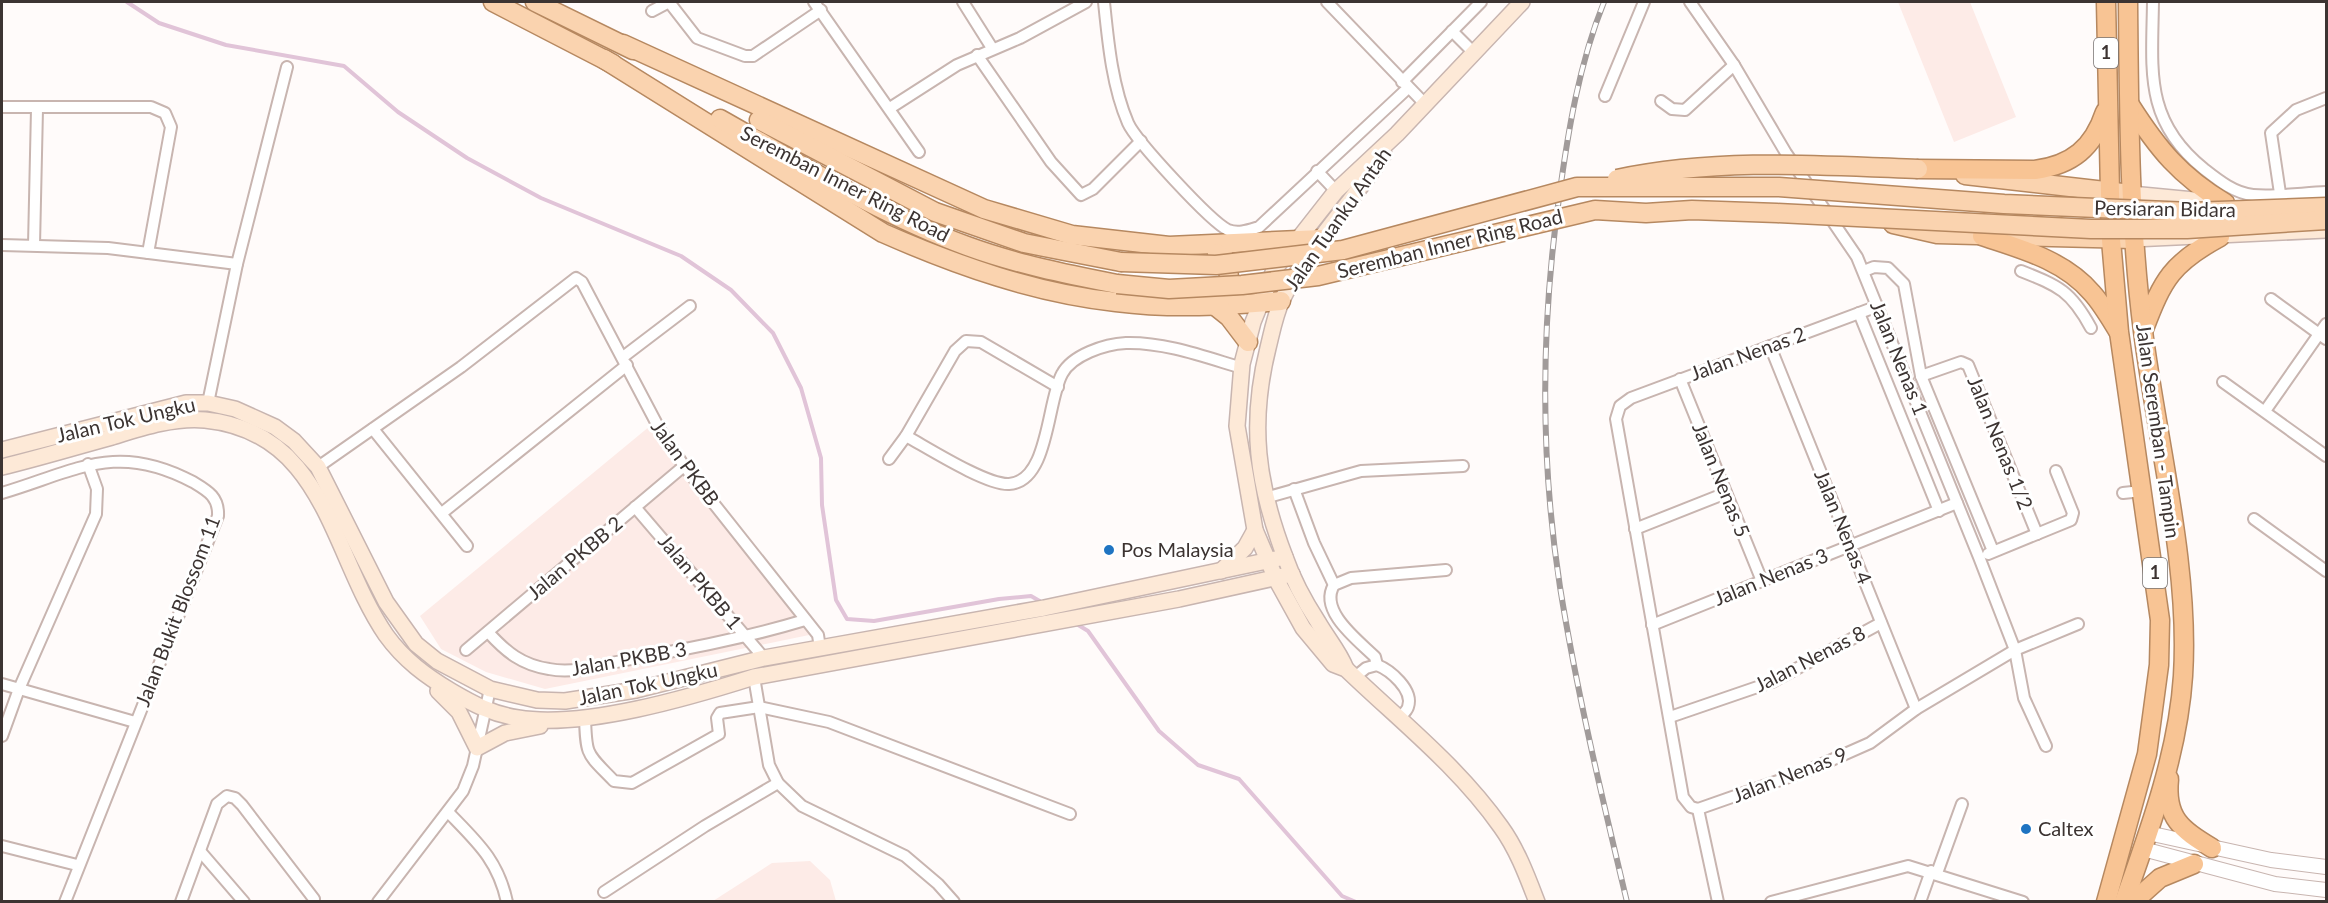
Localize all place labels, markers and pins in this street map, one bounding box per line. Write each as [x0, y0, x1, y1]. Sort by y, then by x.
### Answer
place label: Pos Malaysia [1121, 537, 1234, 561]
marker: Pos Malaysia [1102, 543, 1116, 557]
place label: Caltex [2038, 816, 2094, 840]
marker: Caltex [2019, 822, 2033, 836]

